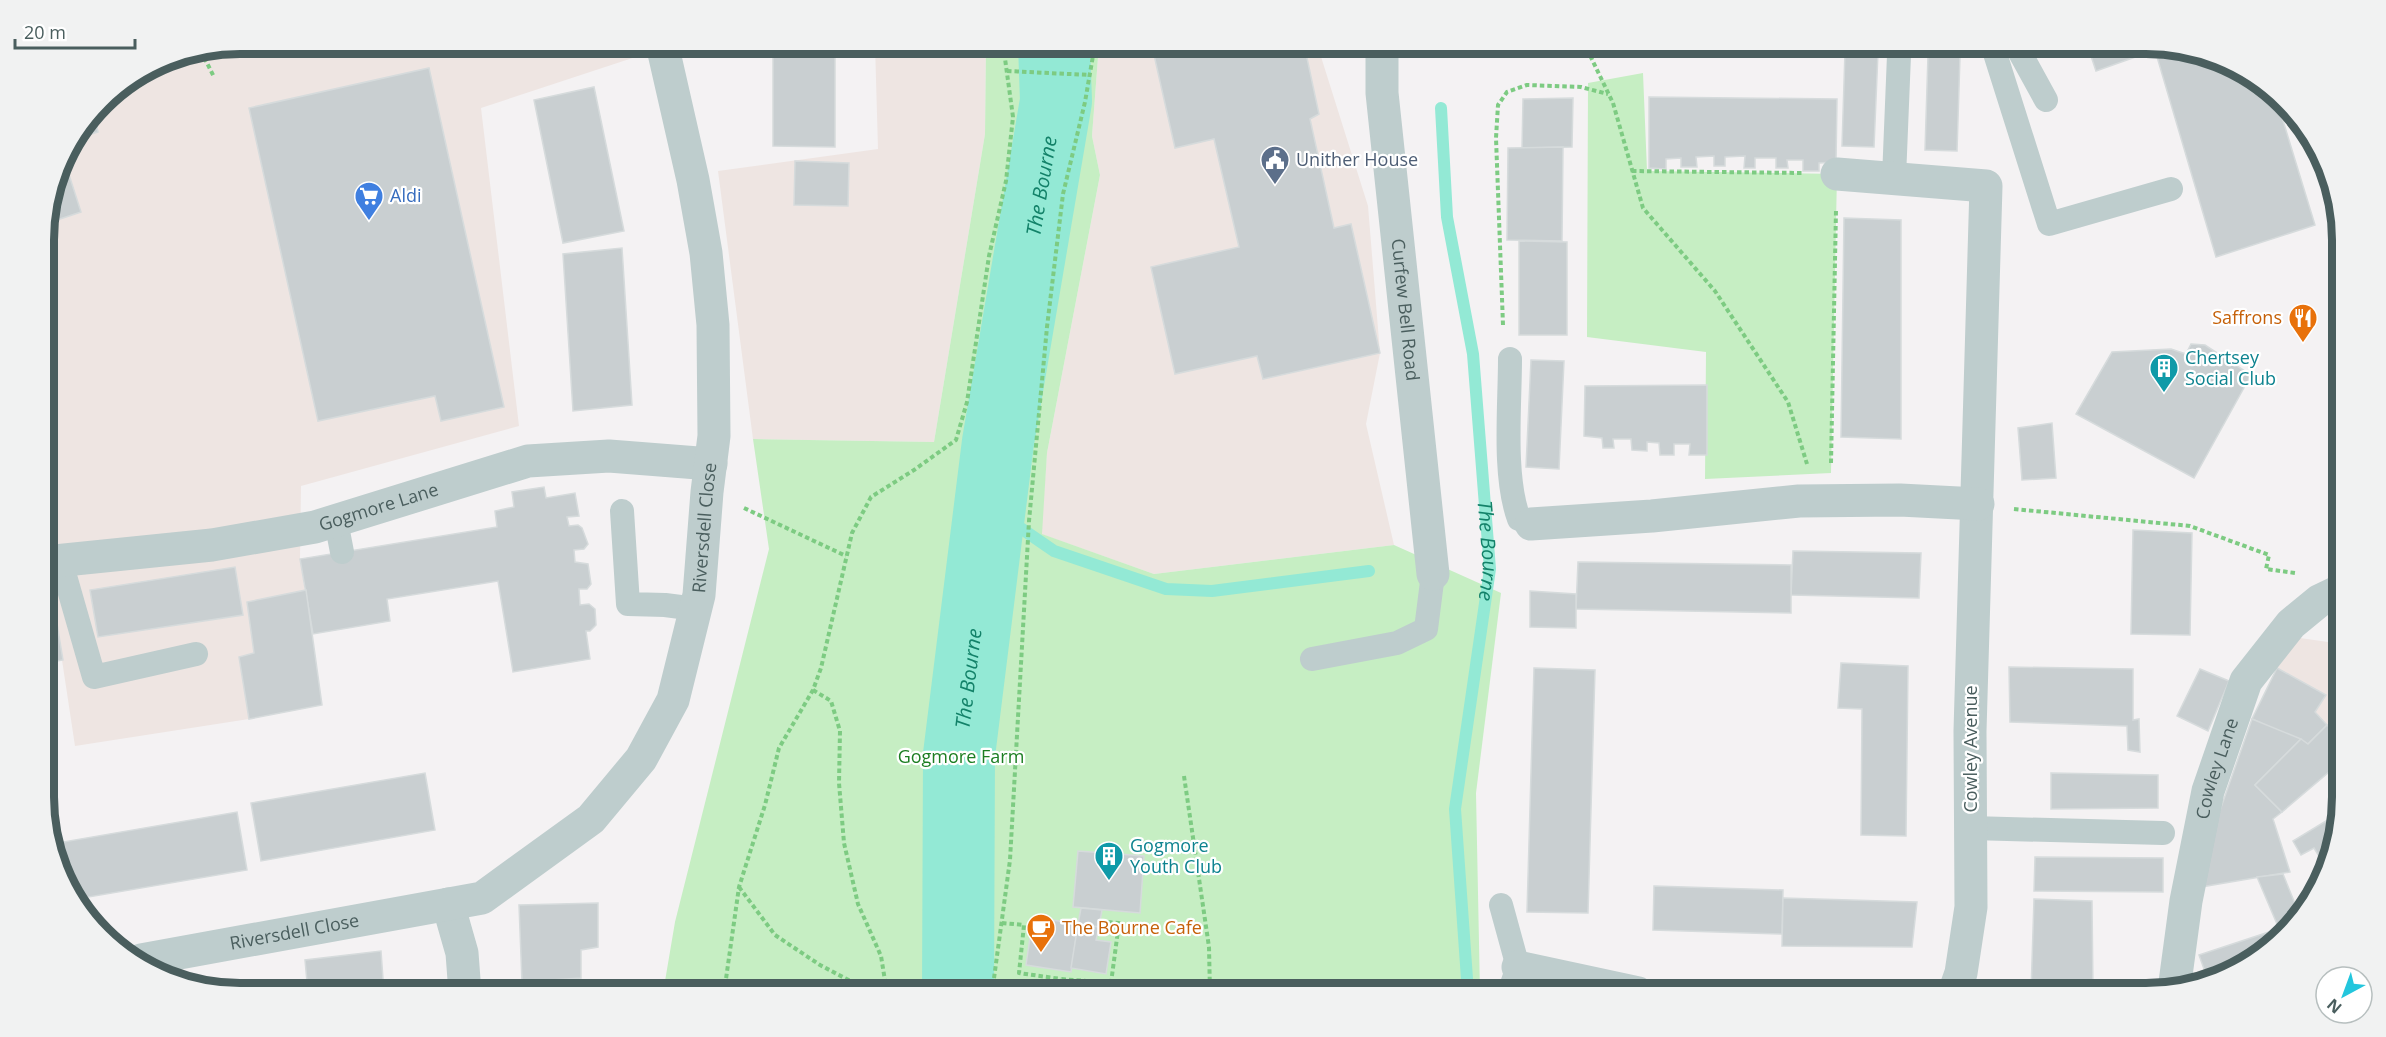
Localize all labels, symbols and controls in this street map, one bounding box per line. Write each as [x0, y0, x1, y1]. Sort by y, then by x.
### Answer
scale bar [15, 12, 135, 50]
text: 20 m [24, 20, 66, 44]
water label: The Bourne [1019, 134, 1063, 238]
public building icon: Unither House [1259, 144, 1291, 186]
place label: Unither House [1296, 147, 1418, 171]
supermarket icon: Aldi [353, 180, 385, 222]
place label: Aldi [390, 183, 421, 207]
street label: Curfew Bell Road [1387, 237, 1425, 382]
restaurant icon: Saffrons [2287, 302, 2319, 344]
place label: Saffrons [2212, 305, 2282, 329]
place label: Chertsey Social Club [2185, 345, 2276, 390]
building icon: Chertsey Social Club [2148, 352, 2180, 394]
street label: Riversdell Close [686, 461, 722, 594]
street label: Gogmore Lane [316, 477, 441, 536]
water label: The Bourne [1472, 499, 1504, 603]
water label: The Bourne [948, 627, 988, 730]
street label: Cowley Avenue [1958, 685, 1982, 813]
street label: Cowley Lane [2190, 714, 2243, 821]
park label: Gogmore Farm [898, 744, 1024, 768]
place label: Gogmore Youth Club [1130, 833, 1222, 878]
building icon: Gogmore Youth Club [1093, 840, 1125, 882]
street label: Riversdell Close [228, 908, 361, 955]
cafe icon: The Bourne Cafe [1025, 912, 1057, 954]
place label: The Bourne Cafe [1062, 915, 1202, 939]
north arrow [2314, 965, 2374, 1025]
text: N [2322, 994, 2346, 1019]

